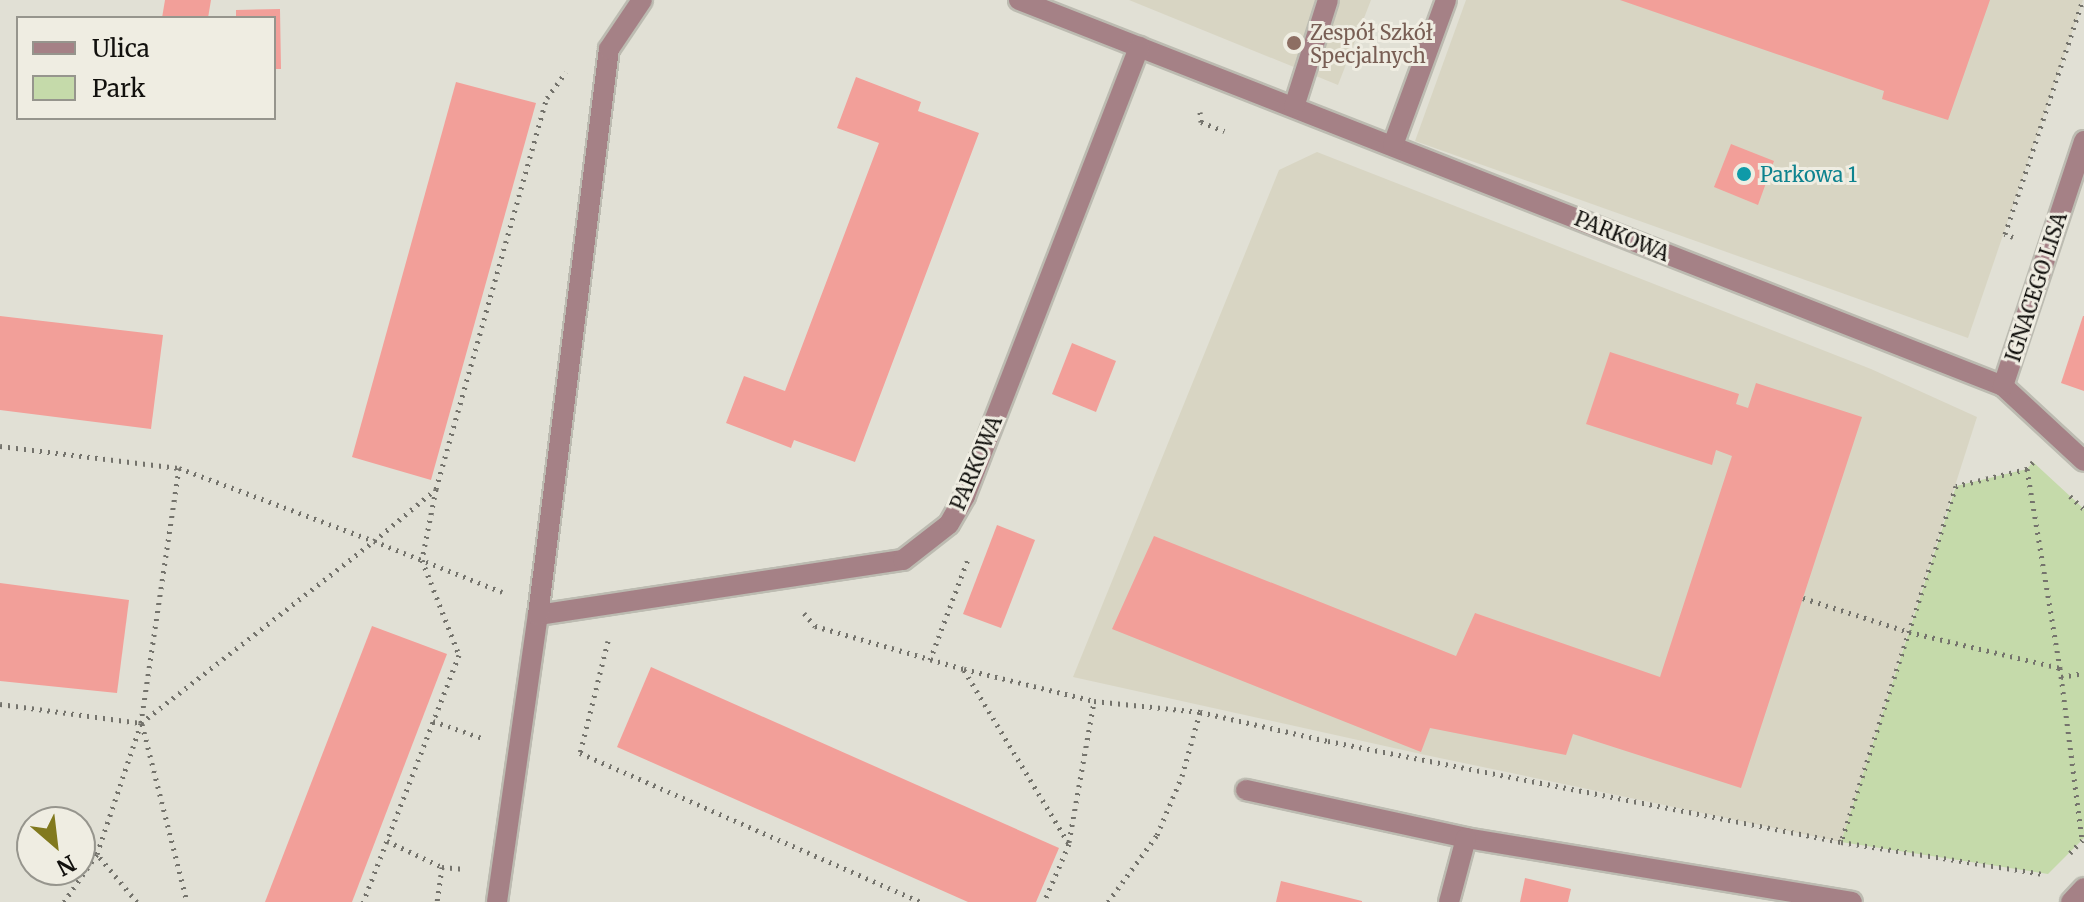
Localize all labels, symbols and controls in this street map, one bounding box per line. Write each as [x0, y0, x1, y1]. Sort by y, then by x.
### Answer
legend [16, 16, 276, 120]
place label: Zespół Szkół Specjalnych [1310, 20, 1433, 67]
text: Ulica [92, 33, 150, 64]
marker: Zespół Szkół Specjalnych [1285, 34, 1303, 52]
text: Park [92, 73, 145, 104]
place label: Parkowa 1 [1760, 162, 1857, 186]
marker: Parkowa 1 [1735, 165, 1753, 183]
street label: PARKOWA [1571, 206, 1673, 266]
street label: IGNACEGO LISA [2001, 209, 2071, 365]
street label: PARKOWA [945, 412, 1007, 514]
north arrow [16, 806, 96, 886]
text: N [52, 849, 81, 882]

